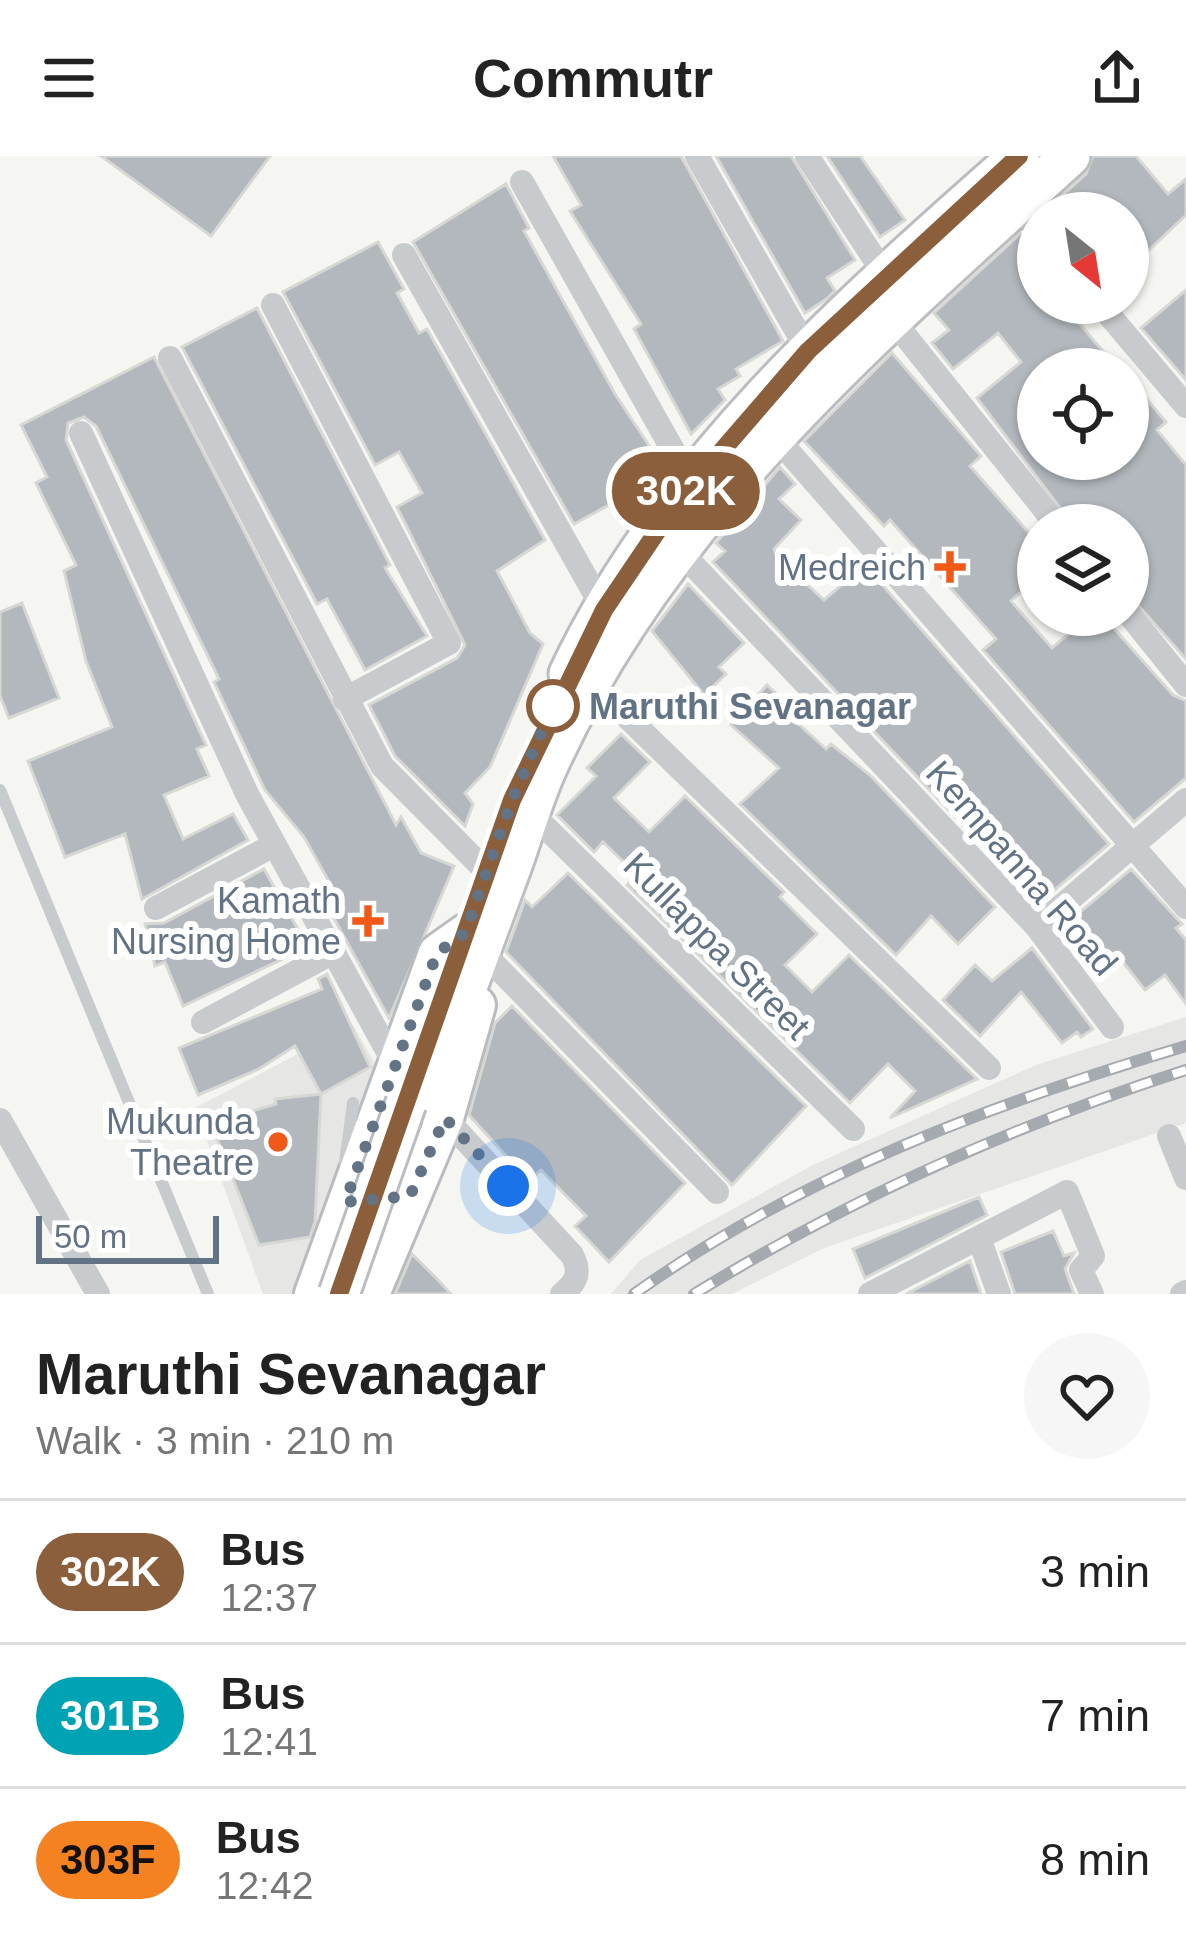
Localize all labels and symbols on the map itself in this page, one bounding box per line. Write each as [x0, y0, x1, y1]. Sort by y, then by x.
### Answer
north arrow [1017, 192, 1149, 324]
line badge: 302K [602, 452, 770, 530]
place label: Medreich [778, 547, 926, 588]
marker: Medreich [937, 554, 963, 580]
marker: Maruthi Sevanagar [528, 681, 578, 731]
place label: Maruthi Sevanagar [589, 686, 911, 727]
street label: Kempanna Road [918, 753, 1126, 983]
street label: Kullappa Street [615, 844, 819, 1048]
place label: Kamath Nursing Home [111, 880, 341, 962]
marker: Kamath Nursing Home [352, 905, 384, 937]
place label: Mukunda Theatre [106, 1101, 255, 1183]
marker: Mukunda Theatre [265, 1129, 291, 1155]
your location [478, 1156, 538, 1216]
scale bar [36, 1210, 219, 1263]

